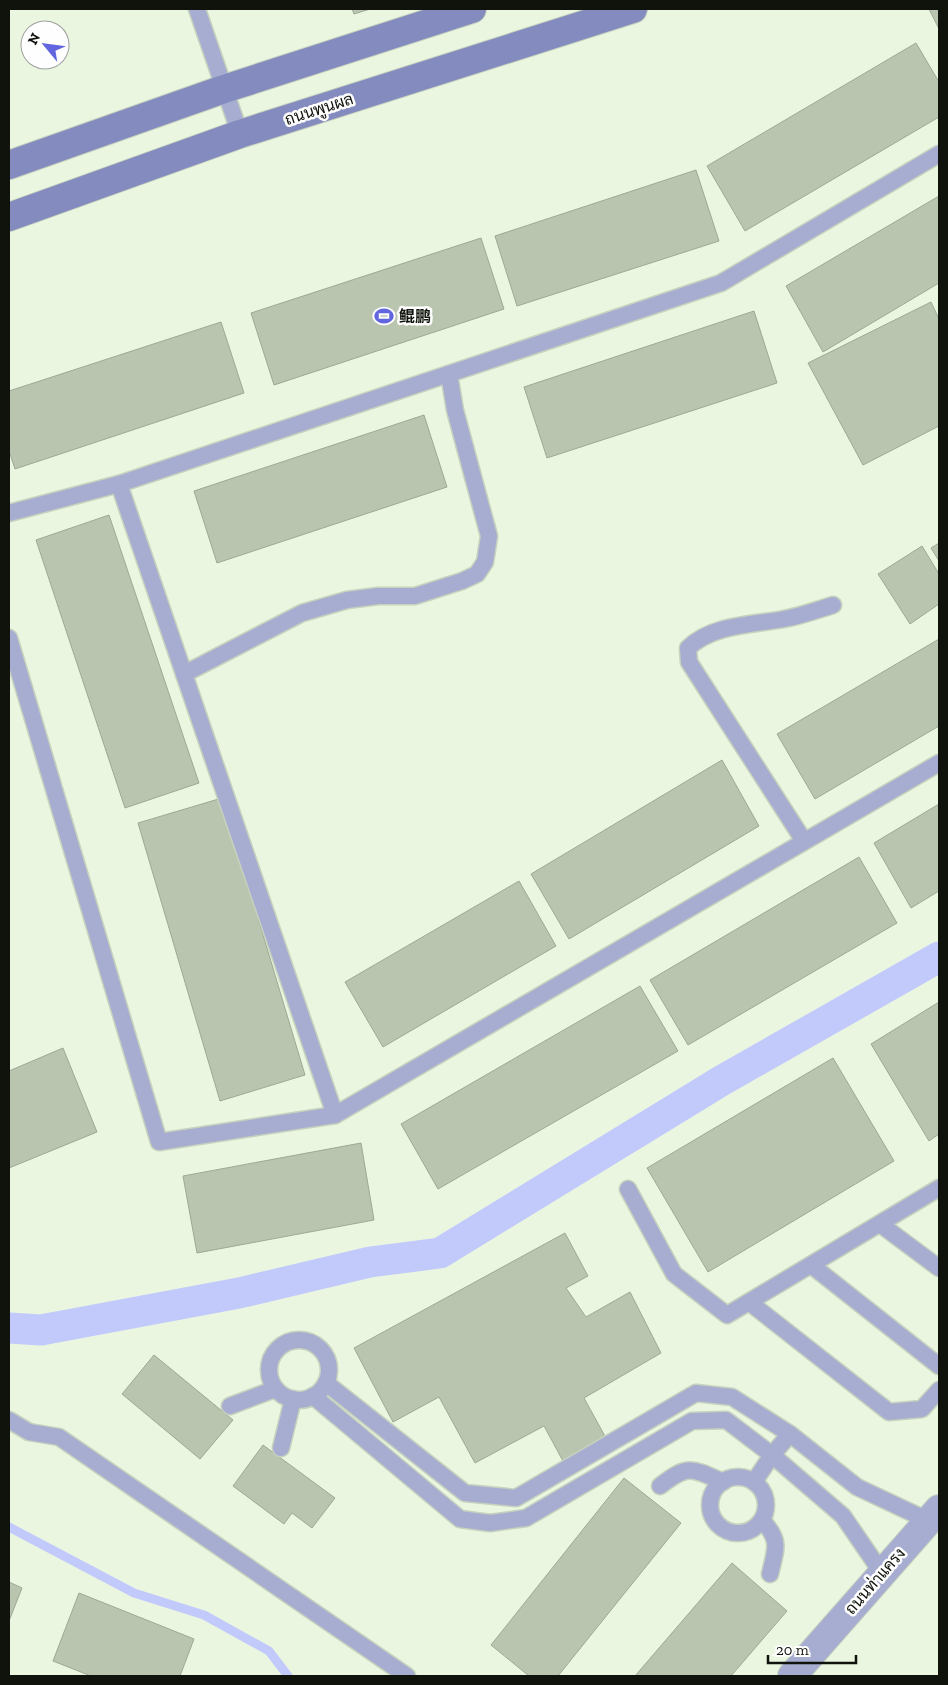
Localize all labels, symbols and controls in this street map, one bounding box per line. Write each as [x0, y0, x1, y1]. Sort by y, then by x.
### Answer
north arrow [20, 20, 70, 70]
text: N [24, 30, 44, 48]
street label: ถนนพูนผล [282, 89, 356, 131]
sports icon: 鲲鹏 [373, 305, 395, 327]
place label: 鲲鹏 [399, 307, 431, 326]
street label: ถนนท่าแครง [840, 1543, 909, 1618]
scale bar [768, 1632, 856, 1664]
text: 20 m [776, 1641, 809, 1659]

